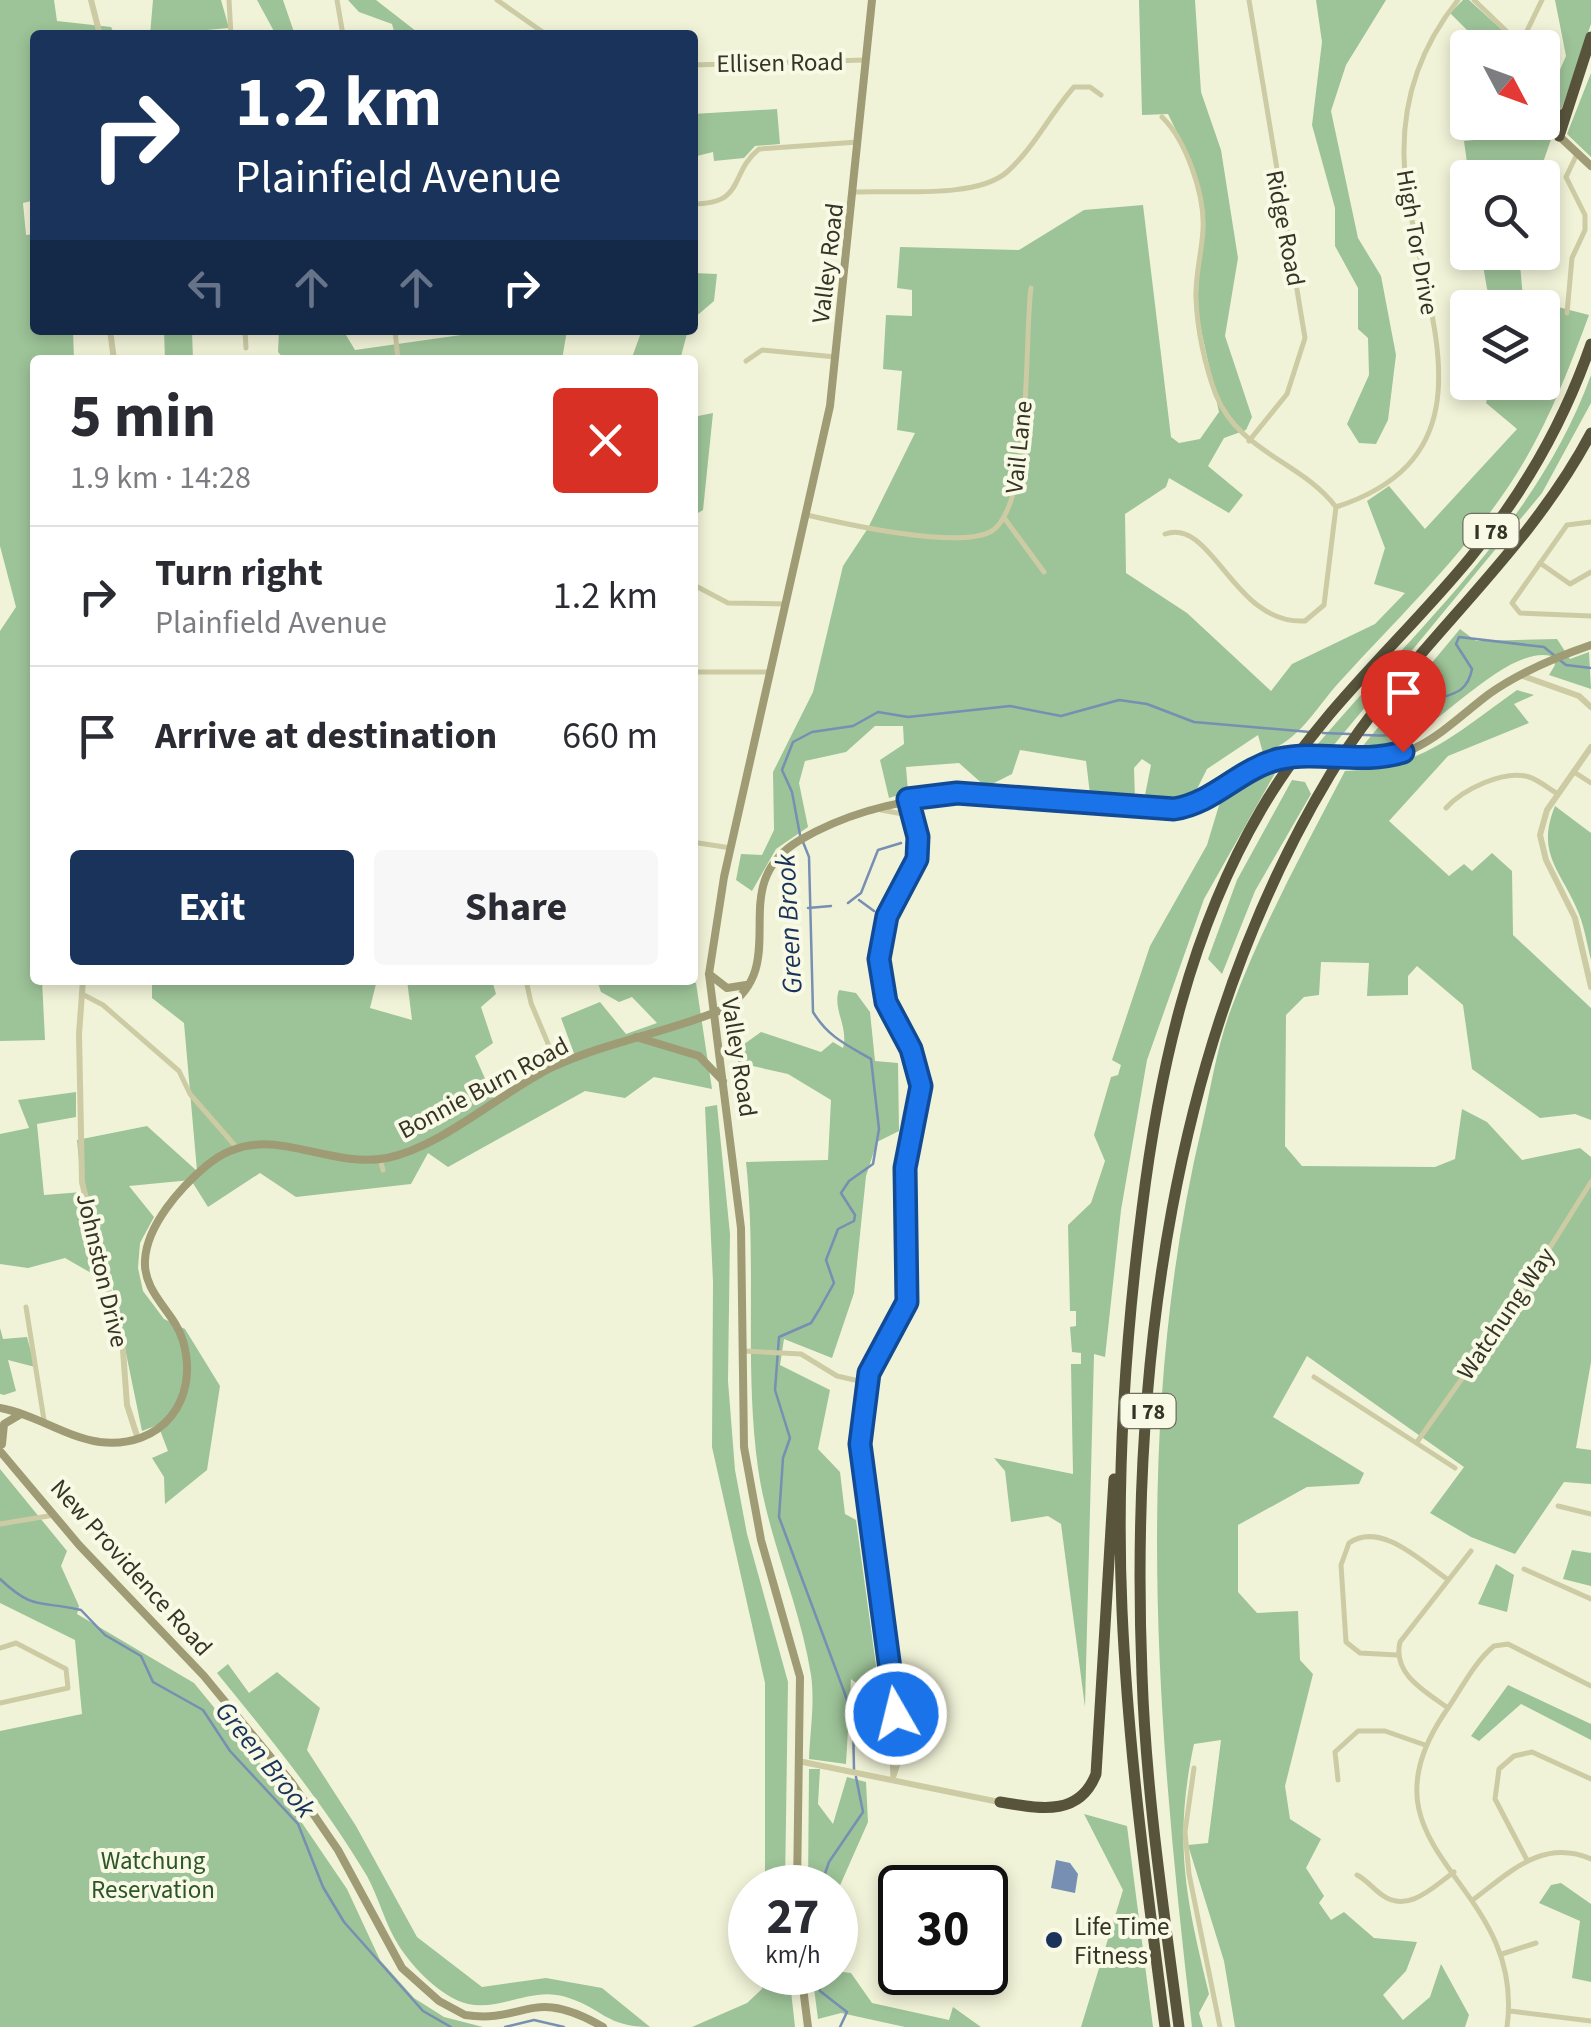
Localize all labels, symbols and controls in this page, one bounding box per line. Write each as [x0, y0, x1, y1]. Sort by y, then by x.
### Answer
north arrow [1450, 30, 1560, 140]
map controls [1450, 30, 1560, 400]
street label: Ellisen Road [716, 44, 844, 82]
text: 1.2 km [235, 53, 442, 153]
icon: right [70, 70, 200, 200]
text: Plainfield Avenue [235, 146, 561, 210]
button: search [1450, 160, 1560, 270]
street label: Ridge Road [1256, 167, 1314, 289]
street label: High Tor Drive [1387, 167, 1447, 318]
street label: Valley Road [803, 201, 853, 325]
icon: left [179, 260, 234, 315]
icon: ahead [284, 260, 339, 315]
icon: ahead [389, 260, 444, 315]
icon: right [494, 260, 549, 315]
button: layers [1450, 290, 1560, 400]
text: 5 min [70, 375, 216, 460]
button: close [553, 388, 658, 493]
street label: Vail Lane [996, 399, 1042, 495]
text: 1.9 km · 14:28 [70, 455, 251, 501]
road number: I 78 [1464, 514, 1518, 548]
text: Turn right [155, 546, 323, 600]
icon: right [70, 569, 125, 624]
text: 1.2 km [553, 569, 658, 623]
text: Plainfield Avenue [155, 600, 387, 646]
pin [1361, 650, 1446, 753]
icon: arrive [1376, 665, 1431, 720]
icon: arrive [70, 709, 125, 764]
text: Arrive at destination [155, 709, 497, 763]
text: 660 m [562, 709, 658, 763]
button: Exit [70, 850, 354, 965]
button: Share [374, 850, 658, 965]
water label: Green Brook [765, 852, 813, 995]
street label: Valley Road [712, 995, 766, 1119]
street label: Bonnie Burn Road [392, 1028, 575, 1148]
street label: Johnston Drive [67, 1190, 137, 1351]
street label: Watchung Way [1448, 1240, 1564, 1387]
road number: I 78 [1120, 1394, 1176, 1428]
street label: New Providence Road [42, 1471, 221, 1664]
position arrow [844, 1662, 948, 1766]
water label: Green Brook [206, 1693, 325, 1827]
park label: Watchung Reservation [91, 1843, 215, 1908]
speed limit sign: 30 [878, 1865, 1008, 1995]
text: 27 [767, 1882, 819, 1953]
place label: Life Time Fitness [1074, 1909, 1169, 1974]
marker: Life Time Fitness [1043, 1929, 1065, 1951]
text: km/h [765, 1937, 821, 1973]

